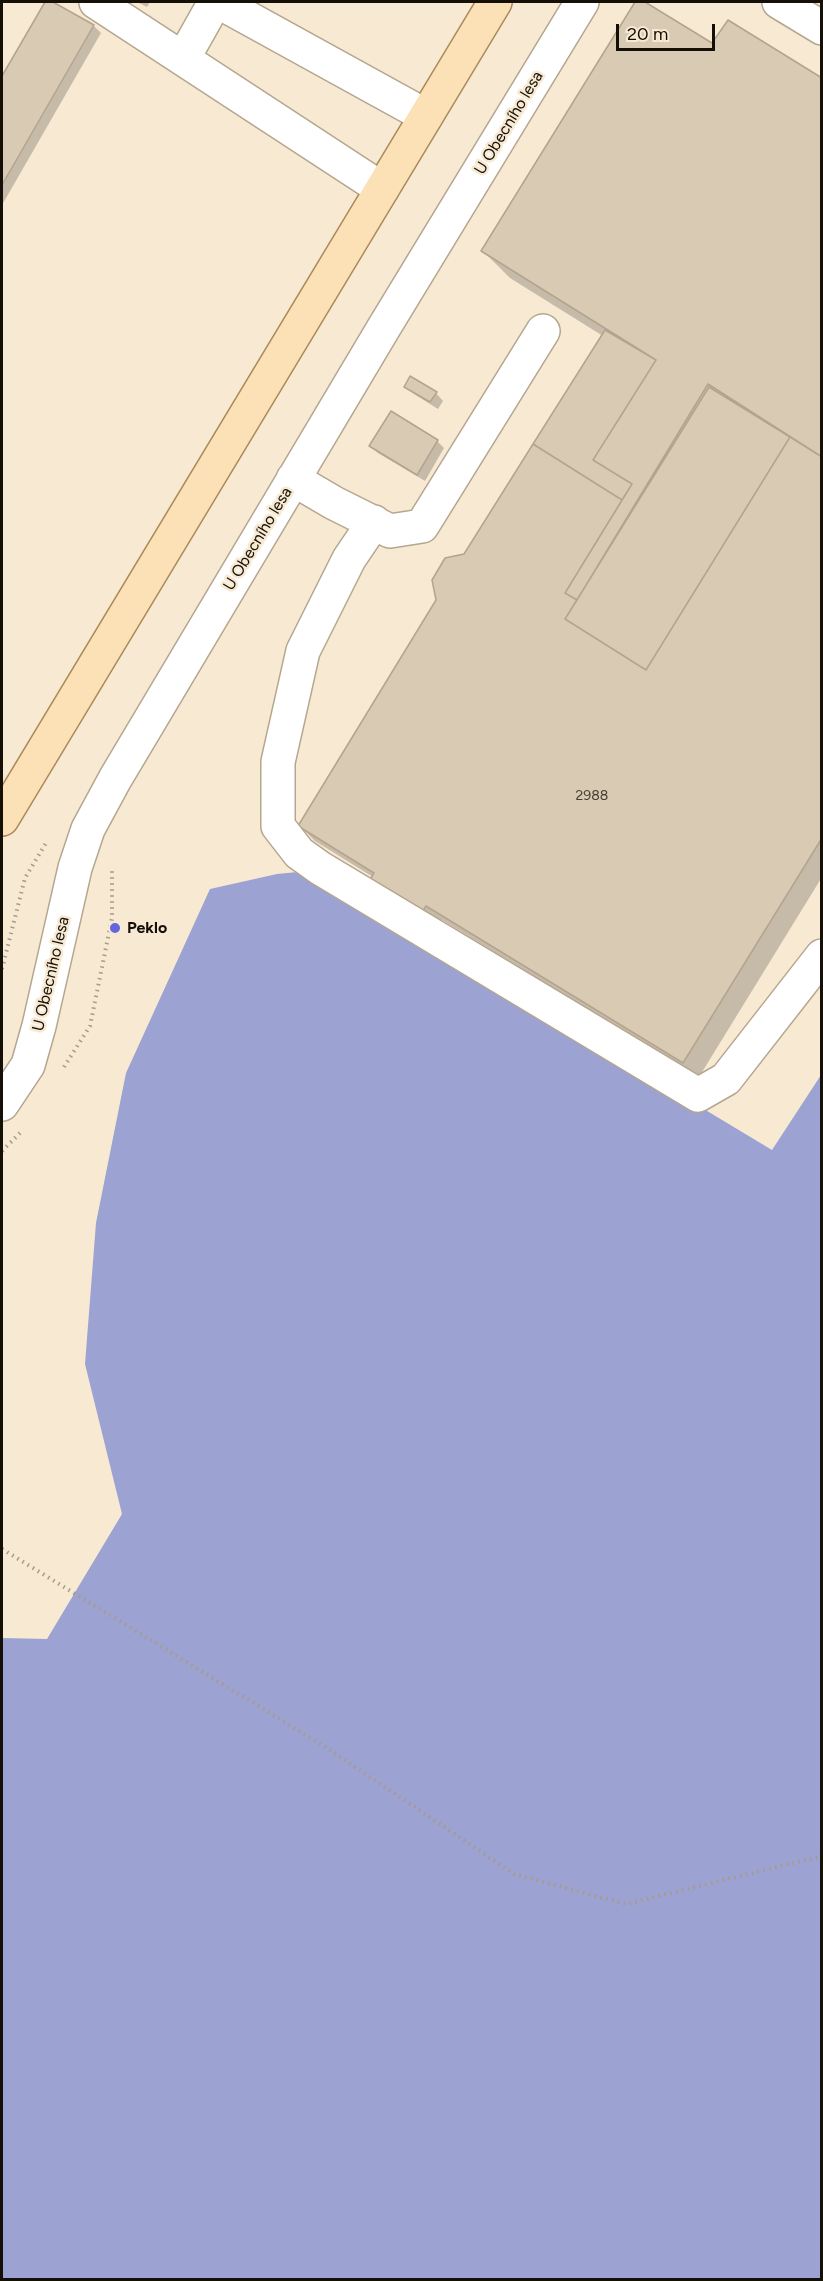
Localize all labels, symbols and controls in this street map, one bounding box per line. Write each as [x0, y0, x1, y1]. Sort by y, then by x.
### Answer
scale bar [619, 12, 718, 50]
text: 20 m [627, 23, 668, 45]
street label: U Obecního lesa [471, 68, 547, 178]
street label: U Obecního lesa [220, 484, 296, 594]
house number: 2988 [576, 788, 608, 804]
street label: U Obecního lesa [28, 915, 74, 1033]
place label: Peklo [127, 918, 167, 938]
marker: Peklo [108, 921, 122, 935]

